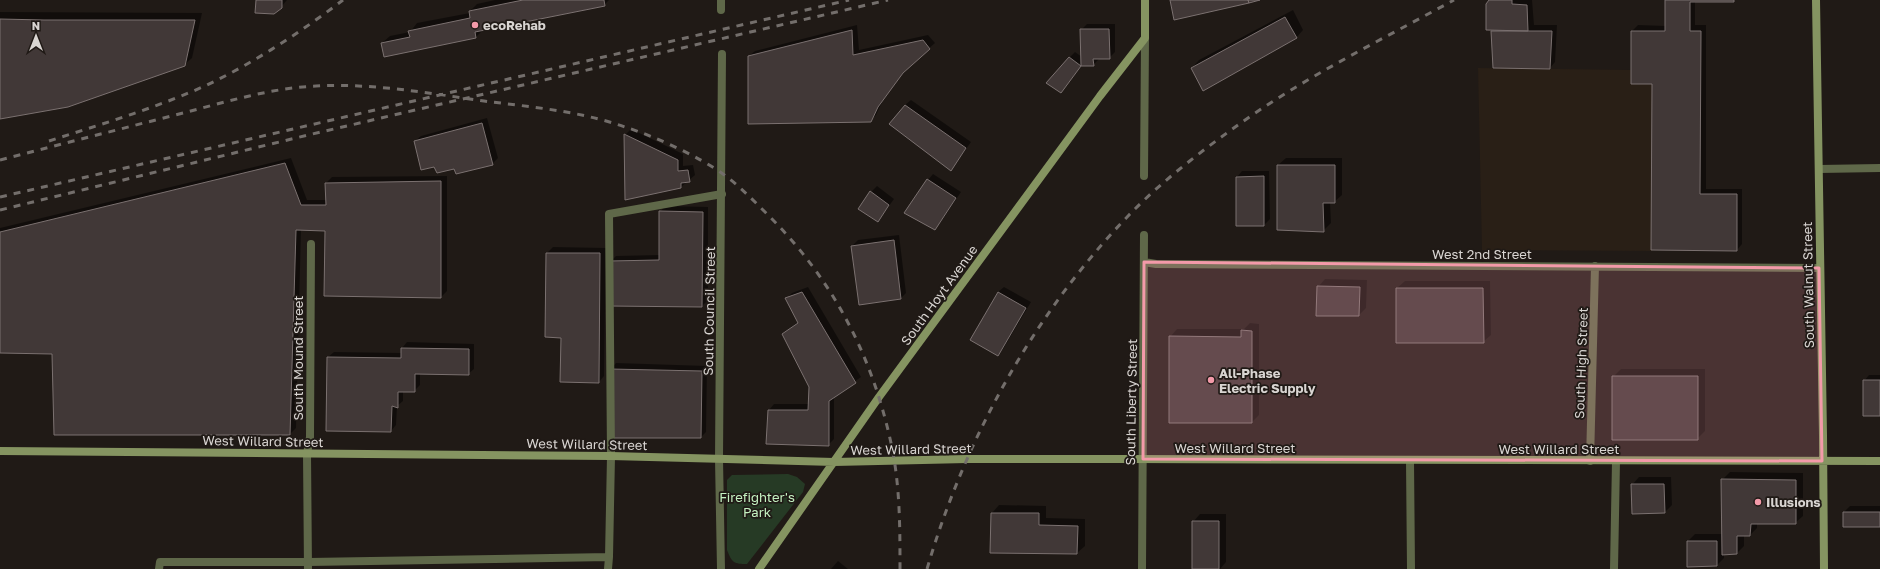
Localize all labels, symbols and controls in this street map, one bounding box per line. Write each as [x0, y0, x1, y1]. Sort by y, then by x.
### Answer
north arrow [16, 16, 56, 56]
place label: ecoRehab [483, 17, 546, 33]
text: N [32, 19, 40, 32]
marker: ecoRehab [470, 20, 480, 30]
street label: South Walnut Street [1799, 222, 1817, 348]
street label: South Hoyt Avenue [897, 242, 981, 348]
street label: South Council Street [700, 246, 718, 376]
street label: West 2nd Street [1432, 246, 1532, 262]
street label: South Mound Street [290, 296, 306, 421]
street label: South High Street [1571, 307, 1591, 419]
street label: South Liberty Street [1122, 339, 1140, 465]
place label: All-Phase Electric Supply [1219, 365, 1316, 396]
marker: All-Phase Electric Supply [1206, 375, 1216, 385]
street label: West Willard Street [202, 432, 324, 450]
street label: West Willard Street [526, 435, 648, 453]
street label: West Willard Street [850, 440, 972, 458]
street label: West Willard Street [1174, 440, 1296, 456]
street label: West Willard Street [1498, 441, 1620, 457]
park label: Firefighter's Park [719, 489, 795, 520]
place label: Illusions [1766, 494, 1821, 510]
marker: Illusions [1753, 497, 1763, 507]

